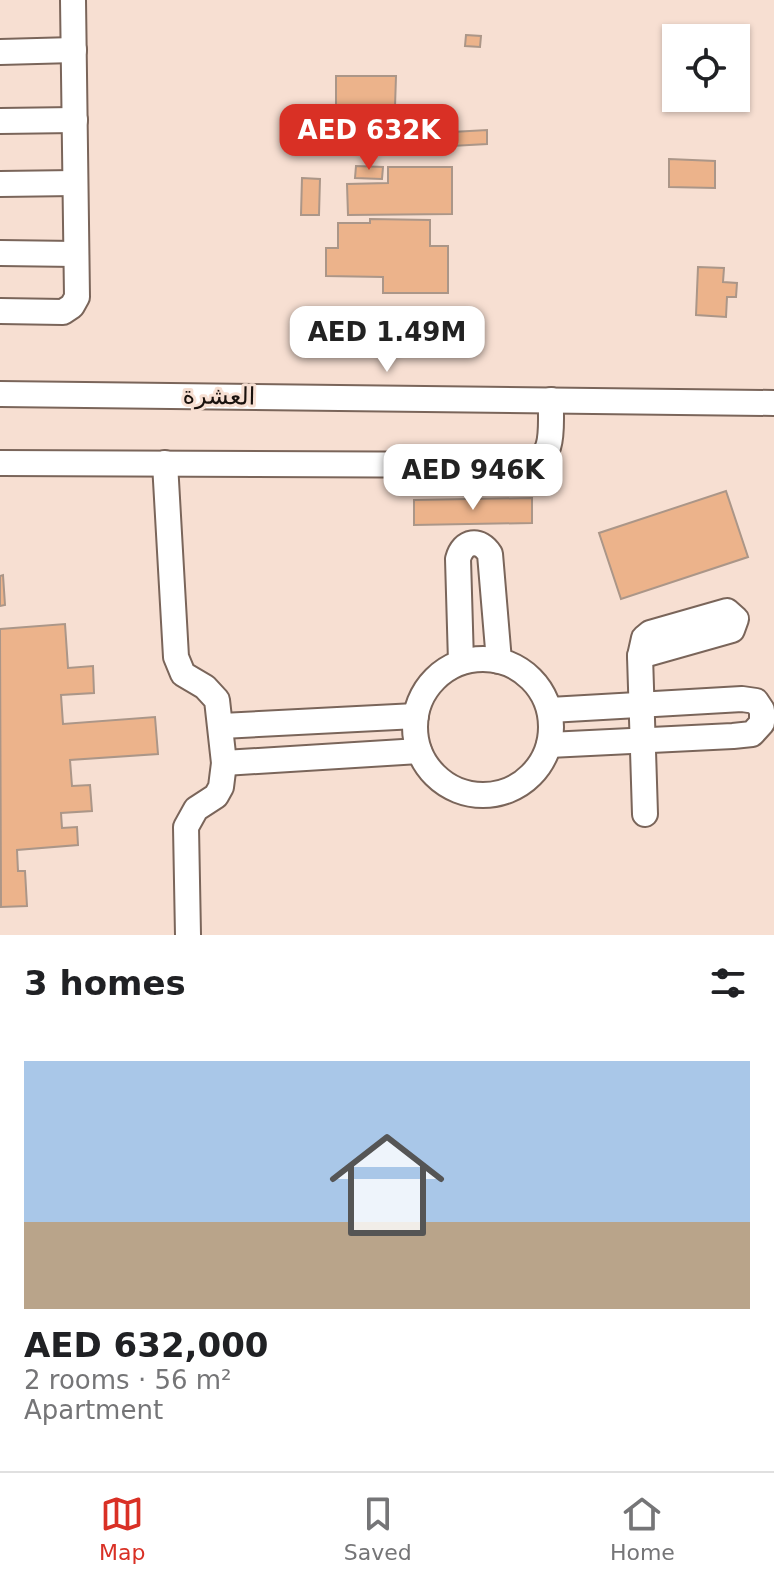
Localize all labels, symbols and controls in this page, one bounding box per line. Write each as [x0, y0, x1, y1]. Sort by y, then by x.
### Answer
map controls [662, 24, 750, 112]
button: locate [662, 24, 750, 112]
pin: AED 632K [286, 104, 452, 172]
text: AED 632K [298, 115, 440, 145]
pin: AED 1.49M [295, 306, 479, 374]
text: AED 1.49M [308, 317, 466, 347]
street label: العشرة [182, 381, 256, 411]
pin: AED 946K [390, 444, 556, 512]
text: AED 946K [402, 455, 544, 485]
icon: filters [706, 961, 750, 1005]
text: 3 homes [24, 963, 186, 1003]
icon: home [315, 1113, 459, 1257]
text: AED 632,000 [24, 1325, 268, 1365]
text: 2 rooms · 56 m² [24, 1365, 232, 1395]
text: Apartment [24, 1395, 163, 1425]
tab: Map [99, 1492, 146, 1565]
tab: Saved [344, 1492, 412, 1565]
tab: Home [610, 1492, 675, 1565]

